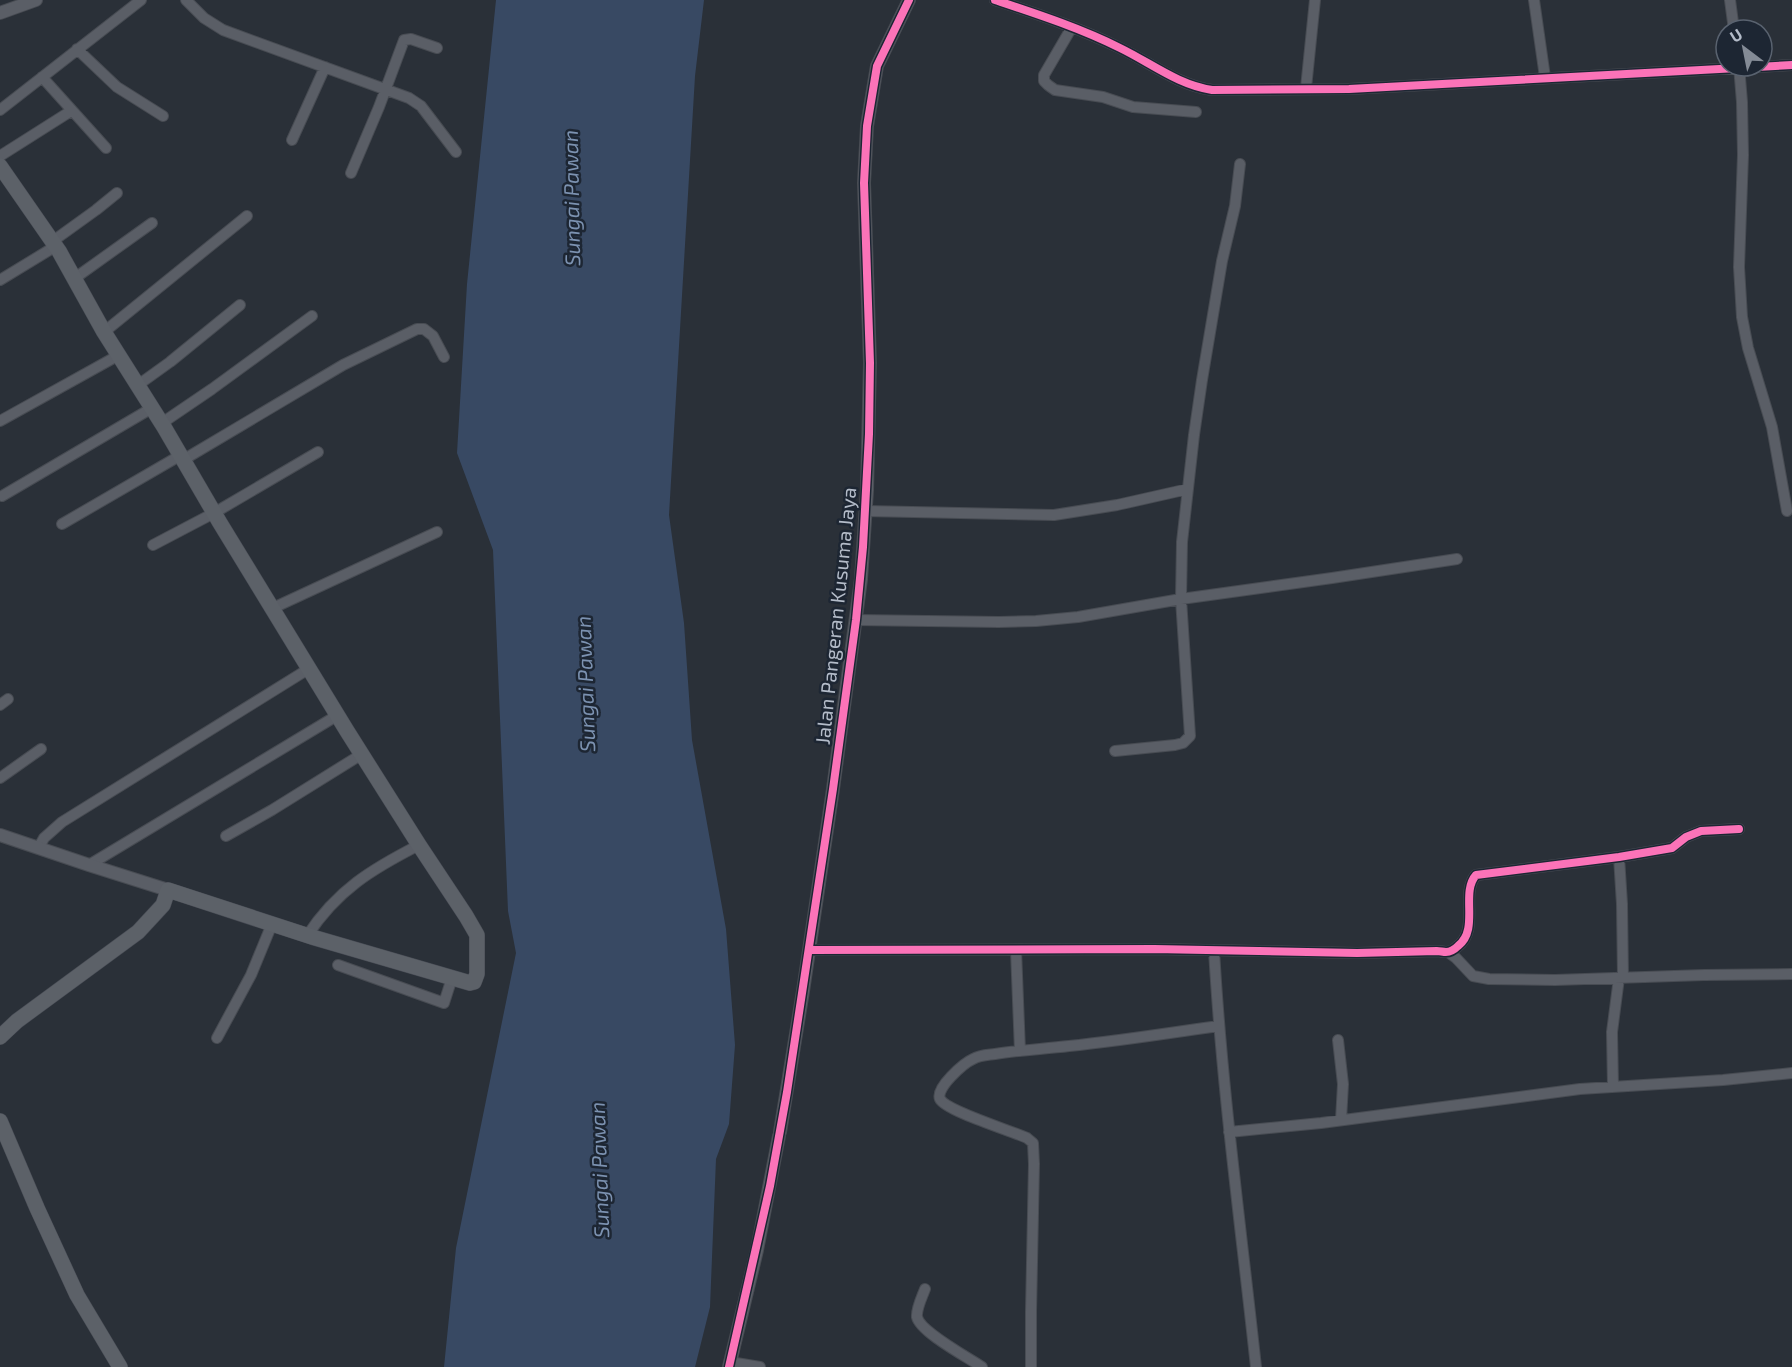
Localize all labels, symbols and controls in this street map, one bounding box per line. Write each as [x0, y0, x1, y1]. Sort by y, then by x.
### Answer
north arrow [1714, 18, 1774, 78]
text: U [1726, 24, 1745, 46]
water label: Sungai Pawan [557, 130, 584, 266]
street label: Jalan Pangeran Kusuma Jaya [810, 486, 860, 746]
water label: Sungai Pawan [570, 616, 599, 753]
water label: Sungai Pawan [584, 1102, 613, 1239]

